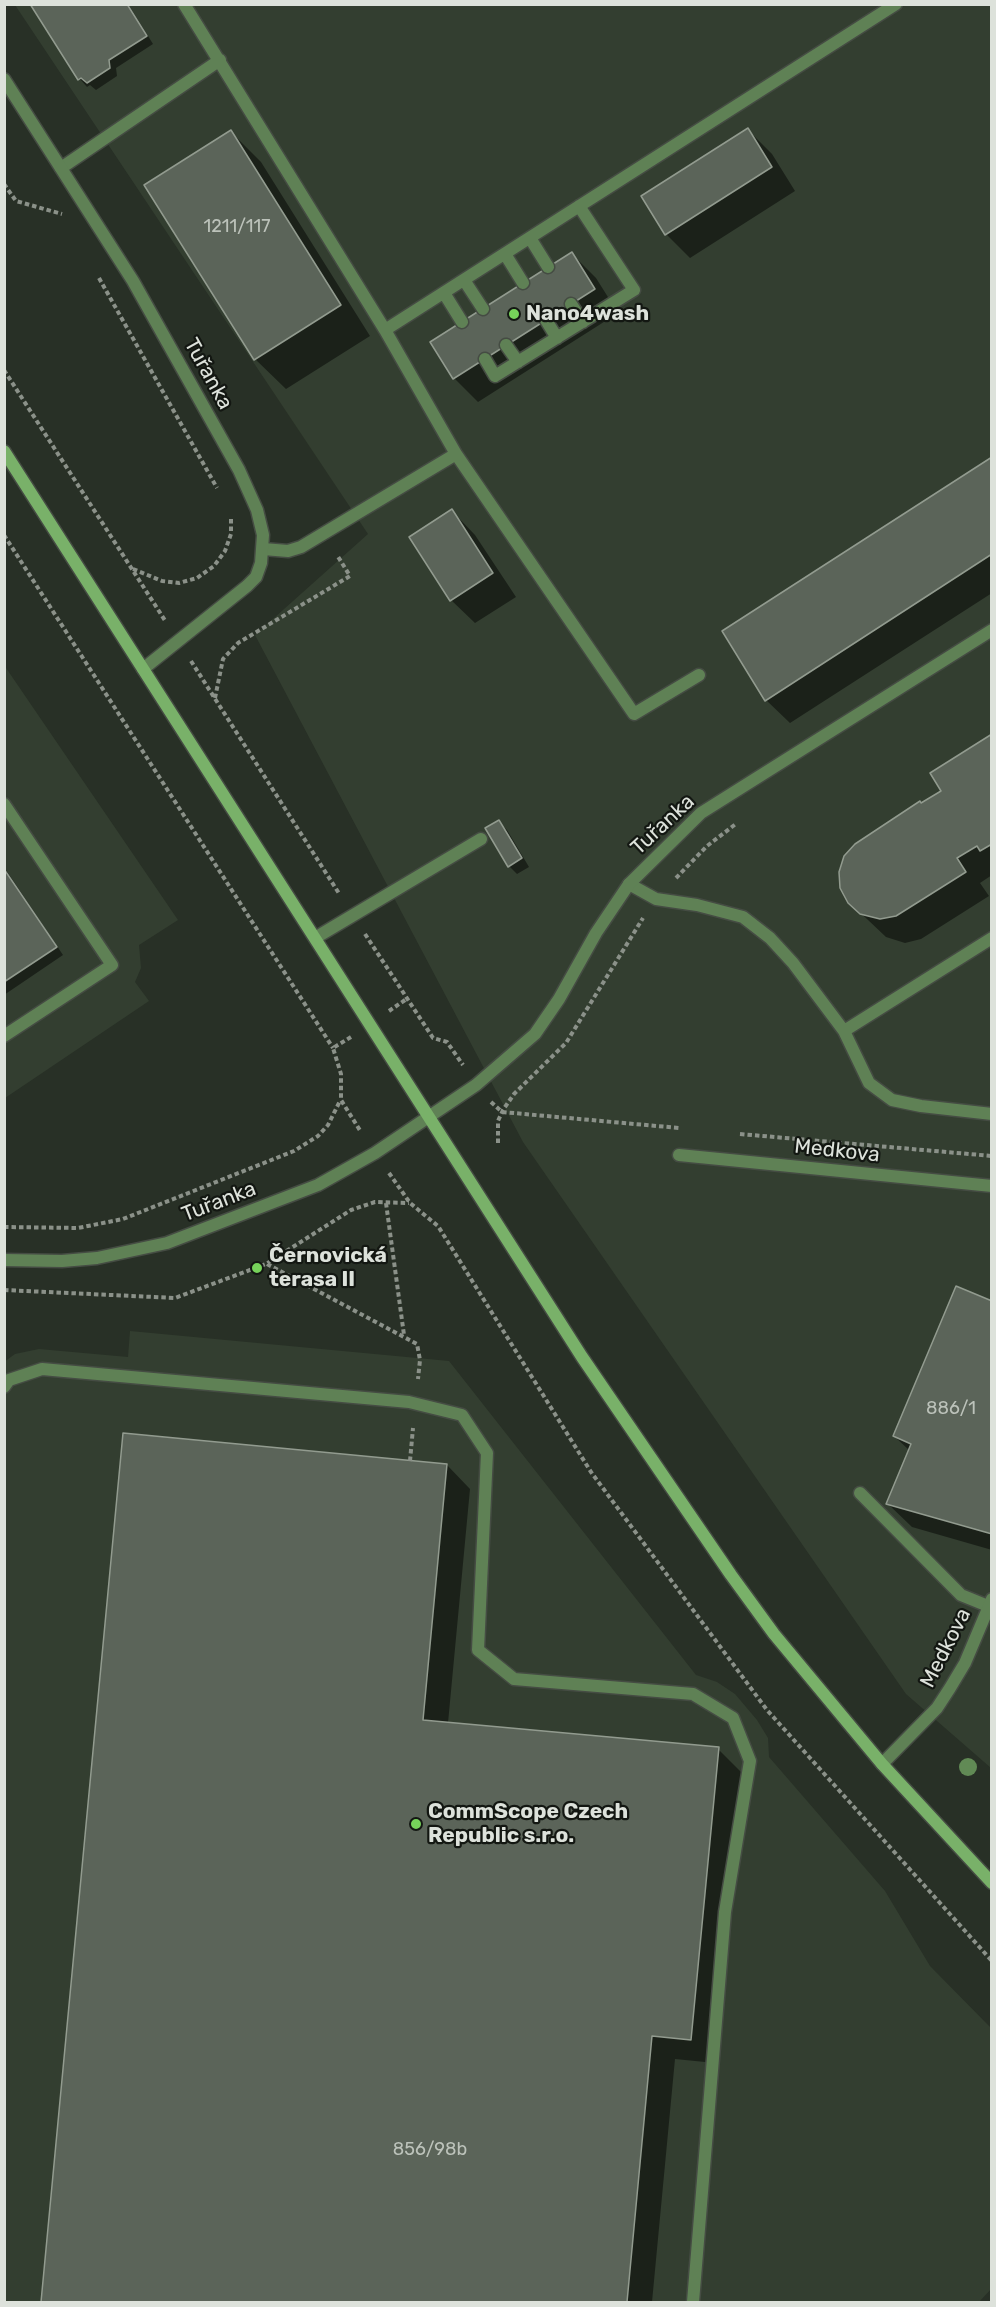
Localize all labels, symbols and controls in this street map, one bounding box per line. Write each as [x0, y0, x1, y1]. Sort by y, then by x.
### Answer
house number: 1211/117 [204, 216, 270, 238]
place label: Nano4wash [526, 301, 649, 327]
marker: Nano4wash [507, 307, 521, 321]
street label: Tuřanka [178, 334, 238, 414]
street label: Tuřanka [626, 789, 700, 861]
street label: Medkova [793, 1134, 881, 1168]
street label: Tuřanka [178, 1176, 260, 1228]
place label: Černovická terasa II [269, 1243, 387, 1293]
marker: Černovická terasa II [250, 1261, 264, 1275]
house number: 886/1 [926, 1398, 976, 1420]
street label: Medkova [915, 1604, 977, 1692]
place label: CommScope Czech Republic s.r.o. [428, 1799, 628, 1849]
marker: CommScope Czech Republic s.r.o. [409, 1817, 423, 1831]
house number: 856/98b [393, 2139, 467, 2161]

